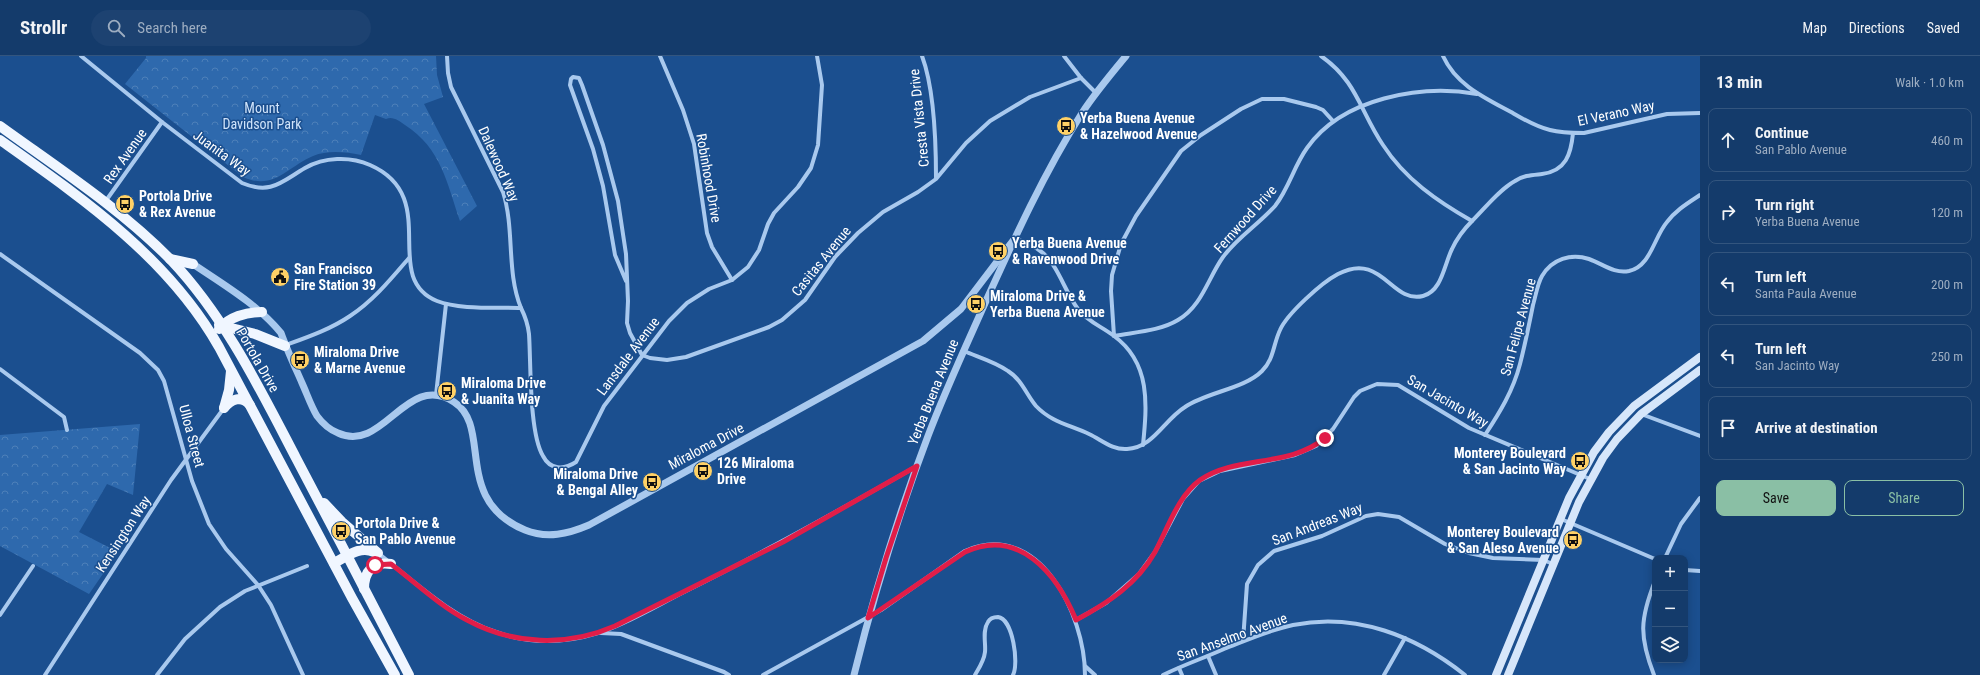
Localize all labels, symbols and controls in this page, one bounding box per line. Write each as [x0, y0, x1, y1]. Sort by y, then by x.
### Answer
search box [91, 10, 371, 46]
text: Strollr [20, 16, 67, 39]
icon: search [105, 17, 127, 39]
text: Search here [137, 19, 207, 37]
text: Map [1803, 20, 1827, 36]
text: Directions [1849, 20, 1905, 36]
text: Saved [1927, 20, 1960, 36]
street label: Cresta Vista Drive [906, 68, 932, 168]
text: 13 min [1716, 72, 1762, 92]
text: Walk · 1.0 km [1895, 75, 1964, 90]
street label: El Verano Way [1576, 97, 1656, 129]
park label: Mount Davidson Park [222, 100, 302, 132]
place label: Yerba Buena Avenue & Hazelwood Avenue [1080, 110, 1198, 142]
bus stop icon: Yerba Buena Avenue & Hazelwood Avenue [1055, 115, 1077, 137]
street label: Dalewood Way [475, 124, 523, 204]
text: Continue [1755, 124, 1809, 142]
street label: Rex Avenue [100, 125, 150, 187]
street label: Juanita Way [190, 127, 254, 179]
icon: ahead [1717, 129, 1739, 151]
street label: Robinhood Drive [693, 132, 725, 224]
text: 460 m [1931, 133, 1963, 148]
text: San Pablo Avenue [1755, 142, 1847, 157]
street label: Fernwood Drive [1210, 182, 1280, 256]
place label: Portola Drive & Rex Avenue [139, 188, 216, 220]
bus stop icon: Portola Drive & Rex Avenue [114, 193, 136, 215]
text: Turn right [1755, 196, 1814, 214]
icon: right [1717, 201, 1739, 223]
text: 120 m [1931, 205, 1963, 220]
text: Yerba Buena Avenue [1755, 214, 1860, 229]
street label: Casitas Avenue [788, 223, 854, 299]
place label: Yerba Buena Avenue & Ravenwood Drive [1012, 235, 1127, 267]
bus stop icon: Yerba Buena Avenue & Ravenwood Drive [987, 240, 1009, 262]
place label: San Francisco Fire Station 39 [294, 261, 376, 293]
public building icon: San Francisco Fire Station 39 [269, 266, 291, 288]
text: Turn left [1755, 268, 1806, 286]
icon: left [1717, 273, 1739, 295]
street label: San Felipe Avenue [1497, 276, 1539, 378]
text: 200 m [1931, 277, 1963, 292]
text: Santa Paula Avenue [1755, 286, 1857, 301]
place label: Miraloma Drive & Yerba Buena Avenue [990, 288, 1105, 320]
bus stop icon: Miraloma Drive & Yerba Buena Avenue [965, 293, 987, 315]
street label: Lansdale Avenue [593, 314, 663, 398]
street label: Portola Drive [233, 325, 283, 395]
street label: Yerba Buena Avenue [905, 336, 962, 447]
text: Turn left [1755, 340, 1806, 358]
place label: Miraloma Drive & Marne Avenue [314, 344, 406, 376]
icon: left [1717, 345, 1739, 367]
bus stop icon: Miraloma Drive & Marne Avenue [289, 349, 311, 371]
text: 250 m [1931, 349, 1963, 364]
text: San Jacinto Way [1755, 358, 1840, 373]
street label: San Jacinto Way [1405, 371, 1492, 431]
place label: Miraloma Drive & Juanita Way [461, 375, 546, 407]
bus stop icon: Miraloma Drive & Juanita Way [436, 380, 458, 402]
street label: Ulloa Street [176, 403, 208, 469]
icon: arrive [1717, 417, 1739, 439]
street label: Miraloma Drive [666, 419, 747, 473]
text: Arrive at destination [1755, 419, 1878, 437]
route end [1316, 429, 1334, 447]
place label: Monterey Boulevard & San Jacinto Way [1454, 445, 1567, 477]
bus stop icon: Monterey Boulevard & San Jacinto Way [1569, 450, 1591, 472]
place label: 126 Miraloma Drive [717, 455, 794, 487]
bus stop icon: 126 Miraloma Drive [692, 460, 714, 482]
place label: Miraloma Drive & Bengal Alley [553, 466, 639, 498]
bus stop icon: Miraloma Drive & Bengal Alley [641, 471, 663, 493]
button: Save [1716, 480, 1836, 516]
button: Share [1844, 480, 1964, 516]
street label: Kensington Way [92, 493, 154, 575]
street label: San Andreas Way [1269, 499, 1365, 549]
place label: Portola Drive & San Pablo Avenue [355, 515, 456, 547]
bus stop icon: Portola Drive & San Pablo Avenue [330, 520, 352, 542]
place label: Monterey Boulevard & San Aleso Avenue [1447, 524, 1559, 556]
bus stop icon: Monterey Boulevard & San Aleso Avenue [1562, 529, 1584, 551]
map controls [1652, 555, 1688, 663]
button: + [1652, 555, 1688, 591]
route start [366, 556, 384, 574]
button: − [1652, 591, 1688, 627]
street label: San Anselmo Avenue [1175, 609, 1290, 664]
button: layers [1652, 627, 1688, 663]

